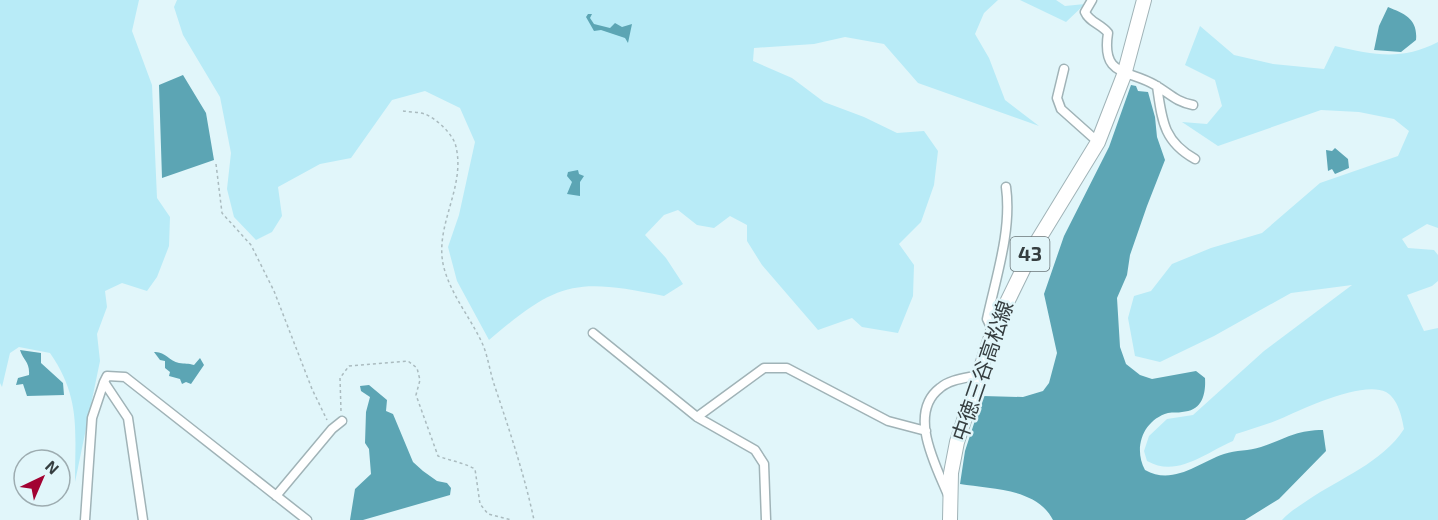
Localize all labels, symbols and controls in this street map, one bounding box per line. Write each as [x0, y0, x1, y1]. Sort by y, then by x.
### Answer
road number: 43 [1010, 237, 1050, 271]
street label: 中徳三谷高松線 [946, 297, 1017, 444]
north arrow [12, 448, 72, 508]
text: N [42, 456, 64, 478]

